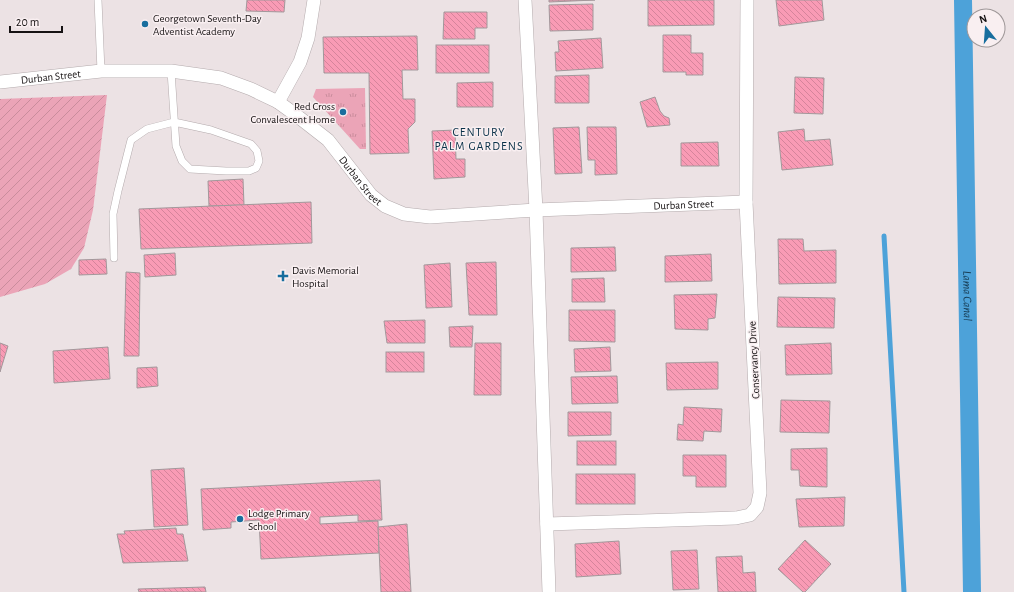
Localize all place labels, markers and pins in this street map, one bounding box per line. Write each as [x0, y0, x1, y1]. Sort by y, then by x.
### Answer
place label: Georgetown Seventh-Day Adventist Academy [153, 13, 262, 37]
marker: Georgetown Seventh-Day Adventist Academy [140, 19, 150, 29]
place label: Red Cross Convalescent Home [251, 101, 335, 125]
marker: Red Cross Convalescent Home [338, 107, 348, 117]
place label: Davis Memorial Hospital [292, 265, 359, 289]
marker: Davis Memorial Hospital [277, 270, 289, 282]
place label: Lodge Primary School [248, 508, 310, 532]
marker: Lodge Primary School [235, 514, 245, 524]

